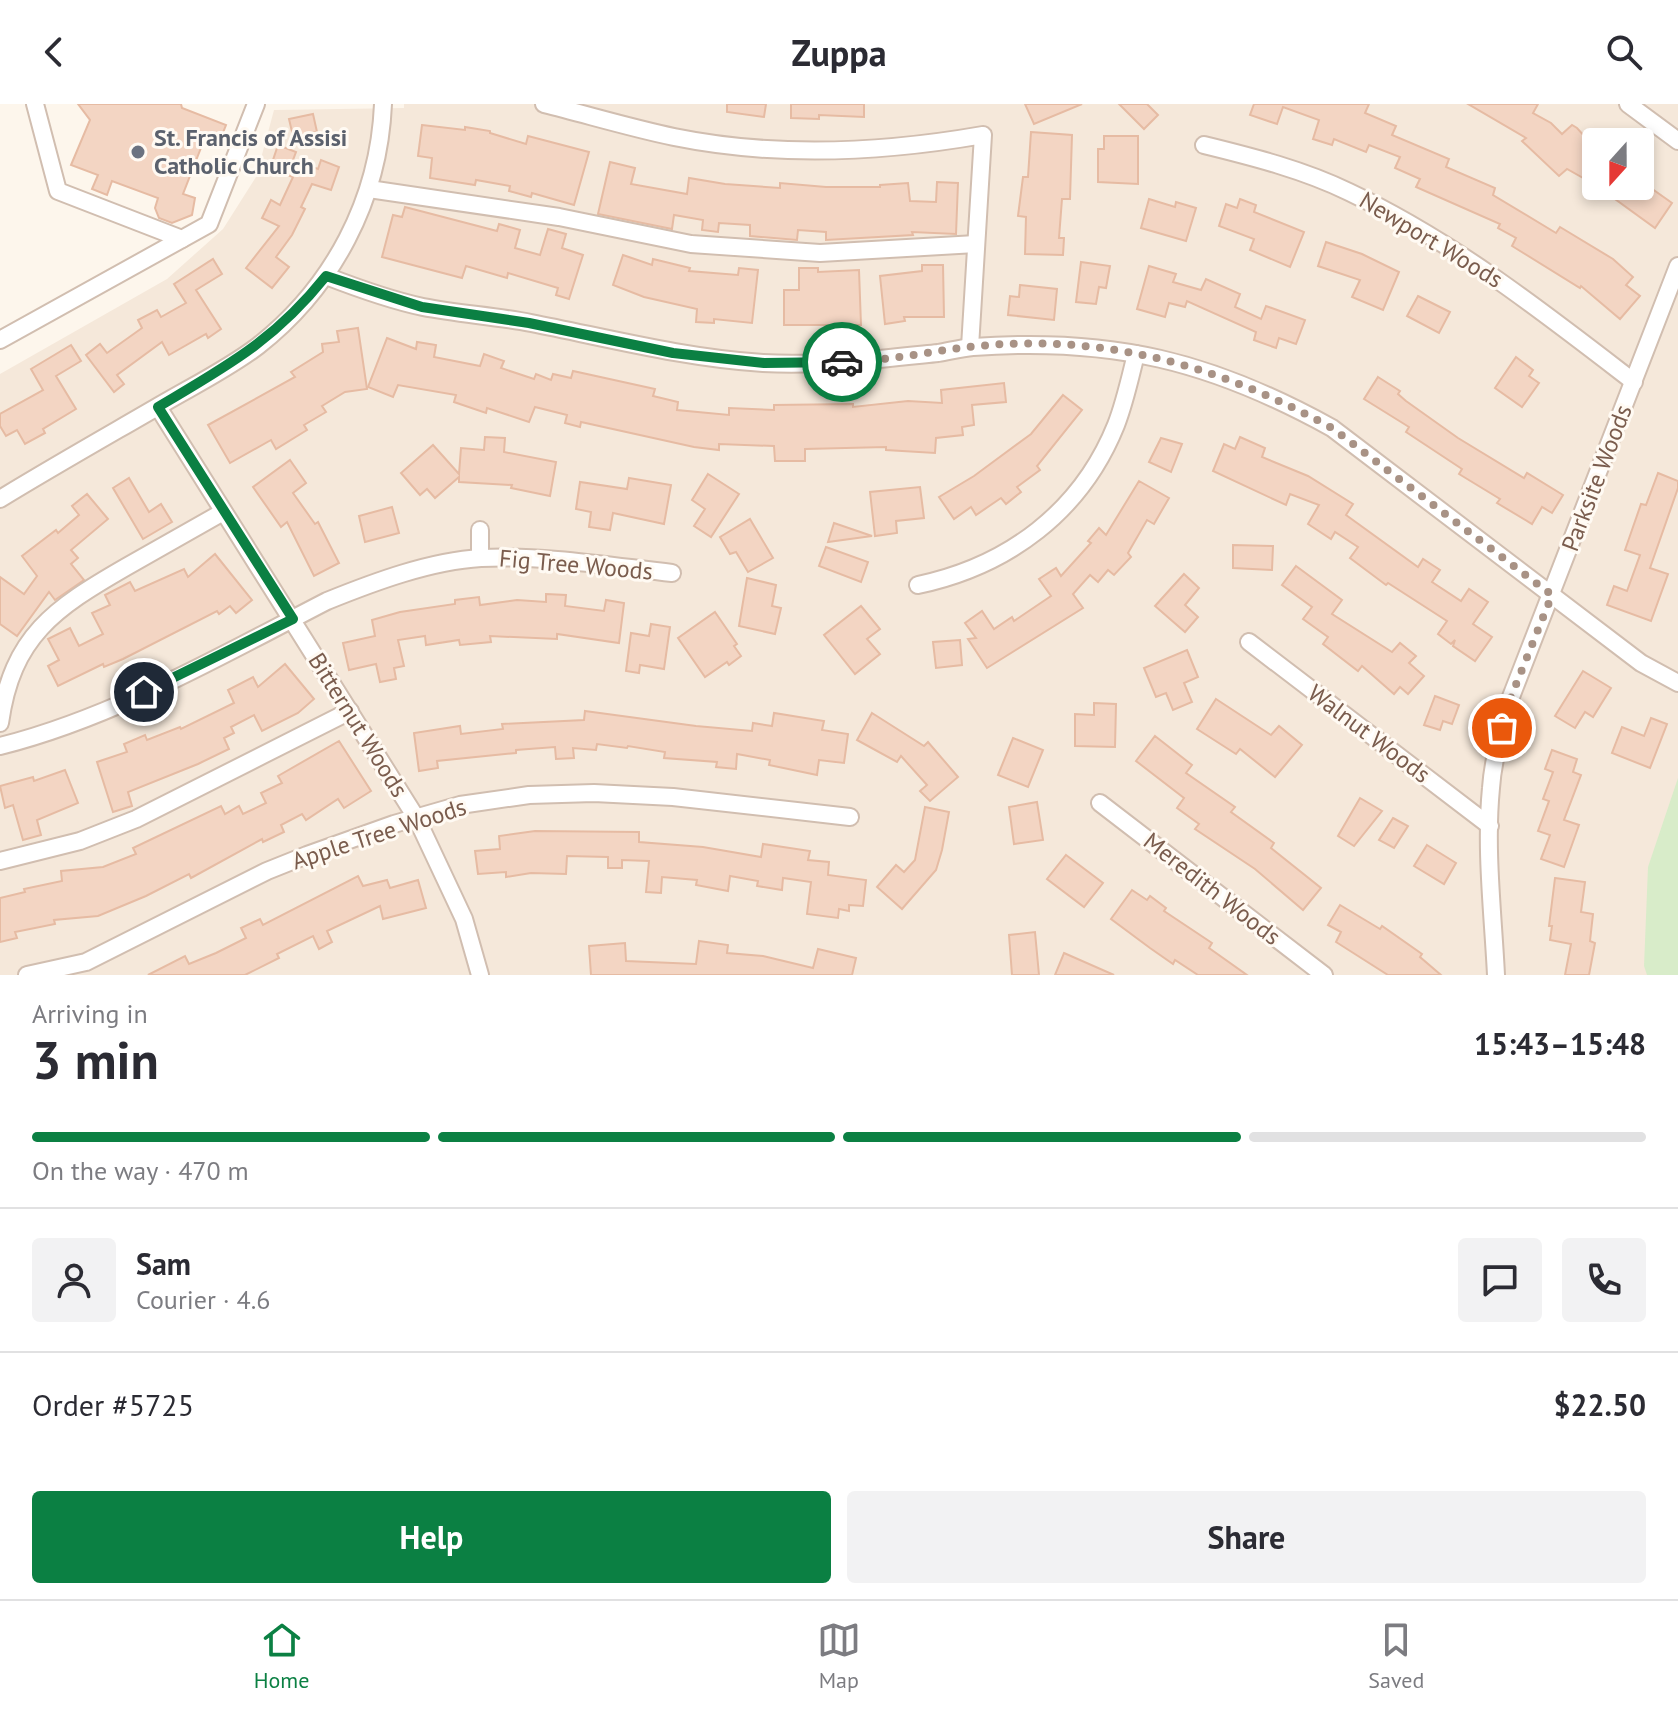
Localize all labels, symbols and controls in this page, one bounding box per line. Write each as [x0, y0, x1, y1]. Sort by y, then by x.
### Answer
text: Zuppa [791, 29, 887, 76]
icon: back [32, 30, 76, 74]
icon: search [1602, 30, 1646, 74]
place label: St. Francis of Assisi Catholic Church [154, 122, 347, 181]
north arrow [1582, 128, 1654, 200]
map controls [1582, 128, 1654, 200]
marker: St. Francis of Assisi Catholic Church [129, 143, 147, 161]
street label: Newport Woods [1354, 185, 1509, 295]
courier [802, 322, 882, 402]
icon: car [820, 340, 864, 384]
street label: Parksite Woods [1554, 400, 1639, 555]
street label: Fig Tree Woods [498, 542, 654, 587]
street label: Bitternut Woods [302, 647, 415, 803]
pin [110, 658, 178, 726]
icon: home [122, 670, 166, 714]
street label: Walnut Woods [1302, 677, 1437, 790]
pin [1468, 694, 1536, 762]
icon: bag [1480, 706, 1524, 750]
street label: Apple Tree Woods [288, 791, 470, 876]
street label: Meredith Woods [1137, 825, 1287, 952]
text: Arriving in [32, 997, 148, 1030]
text: 15:43–15:48 [1474, 1024, 1646, 1063]
text: 3 min [32, 1026, 159, 1093]
text: On the way · 470 m [32, 1154, 249, 1187]
button: person [32, 1238, 116, 1322]
button: chat [1458, 1238, 1542, 1322]
button: phone [1562, 1238, 1646, 1322]
text: Sam [136, 1244, 191, 1283]
text: Courier · 4.6 [136, 1283, 270, 1316]
text: Order #5725 [32, 1385, 194, 1424]
text: $22.50 [1554, 1385, 1646, 1424]
button: Help [32, 1491, 831, 1583]
button: Share [847, 1491, 1646, 1583]
tab: Home [254, 1618, 309, 1694]
tab: Map [817, 1618, 861, 1694]
tab: Saved [1368, 1618, 1424, 1694]

